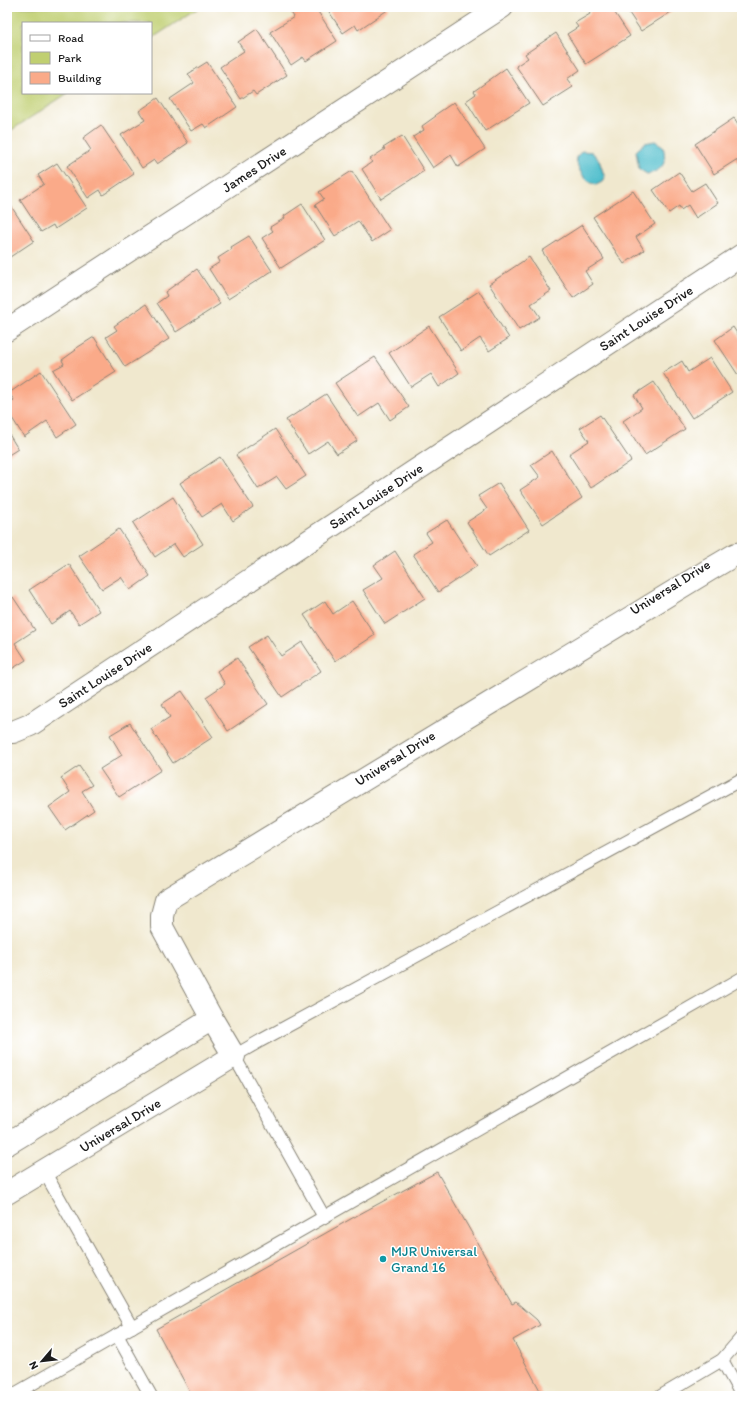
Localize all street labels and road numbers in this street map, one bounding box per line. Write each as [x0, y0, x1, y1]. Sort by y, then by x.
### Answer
street label: James Drive [219, 142, 290, 196]
street label: Saint Louise Drive [596, 282, 697, 355]
street label: Saint Louise Drive [326, 460, 427, 533]
street label: Universal Drive [627, 556, 714, 619]
street label: Saint Louise Drive [55, 639, 156, 712]
street label: Universal Drive [352, 727, 439, 790]
street label: Universal Drive [77, 1094, 164, 1156]

